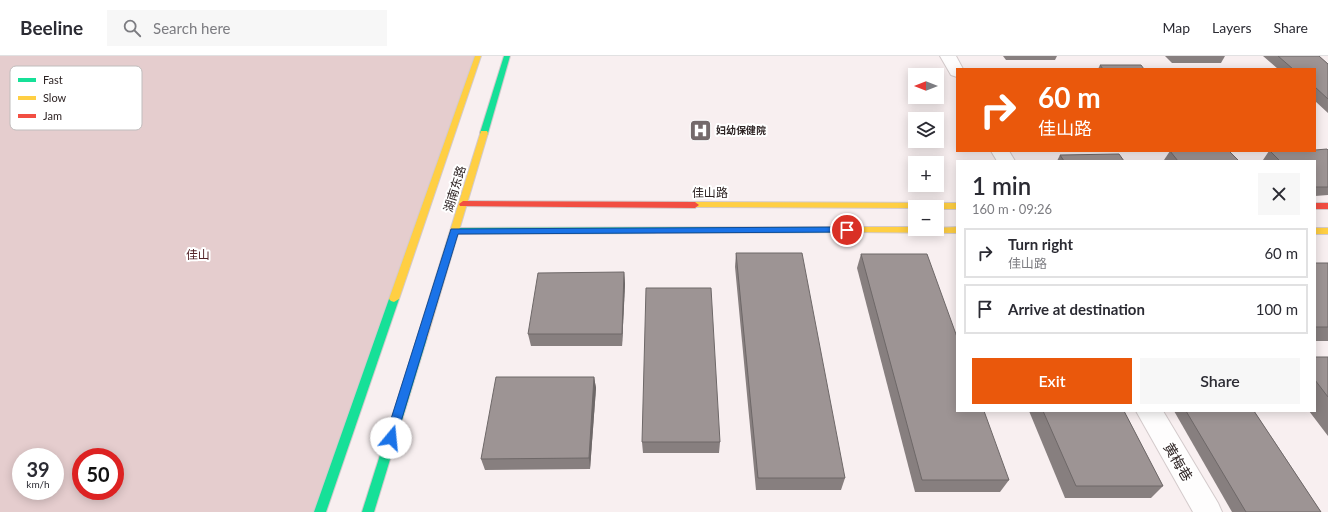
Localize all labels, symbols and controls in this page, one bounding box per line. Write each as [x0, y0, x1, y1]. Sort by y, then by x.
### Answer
search box [107, 10, 387, 46]
text: Beeline [20, 16, 83, 39]
icon: search [121, 17, 143, 39]
text: Search here [153, 19, 230, 37]
text: Map [1162, 19, 1190, 36]
text: Layers [1212, 19, 1252, 36]
text: Share [1274, 19, 1308, 36]
legend [10, 66, 142, 130]
north arrow [908, 68, 944, 104]
map controls [908, 68, 944, 236]
text: Fast [43, 73, 63, 86]
text: 60 m [1038, 80, 1101, 114]
icon: right [972, 84, 1024, 136]
text: Slow [43, 91, 67, 104]
text: Jam [43, 109, 62, 122]
button: layers [908, 112, 944, 148]
hospital icon: 妇幼保健院 [687, 117, 713, 143]
text: 佳山路 [1038, 117, 1092, 139]
place label: 妇幼保健院 [716, 124, 766, 136]
button: + [908, 156, 944, 192]
street label: 湖南东路 [440, 164, 469, 214]
text: 1 min [972, 171, 1031, 200]
button: close [1258, 173, 1300, 215]
street label: 佳山路 [692, 185, 728, 200]
button: − [908, 200, 944, 236]
text: 160 m · 09:26 [972, 201, 1052, 217]
pin [830, 213, 864, 247]
icon: arrive [836, 219, 858, 241]
text: Turn right [1008, 235, 1073, 253]
icon: right [974, 242, 996, 264]
text: 60 m [1264, 244, 1298, 262]
park label: 佳山 [186, 247, 210, 262]
text: 佳山路 [1008, 255, 1047, 271]
icon: arrive [974, 298, 996, 320]
text: Arrive at destination [1008, 300, 1145, 318]
text: 100 m [1256, 300, 1298, 318]
button: Exit [972, 358, 1132, 404]
button: Share [1140, 358, 1300, 404]
position arrow [370, 417, 412, 459]
street label: 黄梅巷 [1160, 439, 1197, 484]
speed limit sign: 50 [72, 448, 124, 500]
text: 39 [26, 457, 50, 481]
text: km/h [26, 478, 50, 490]

